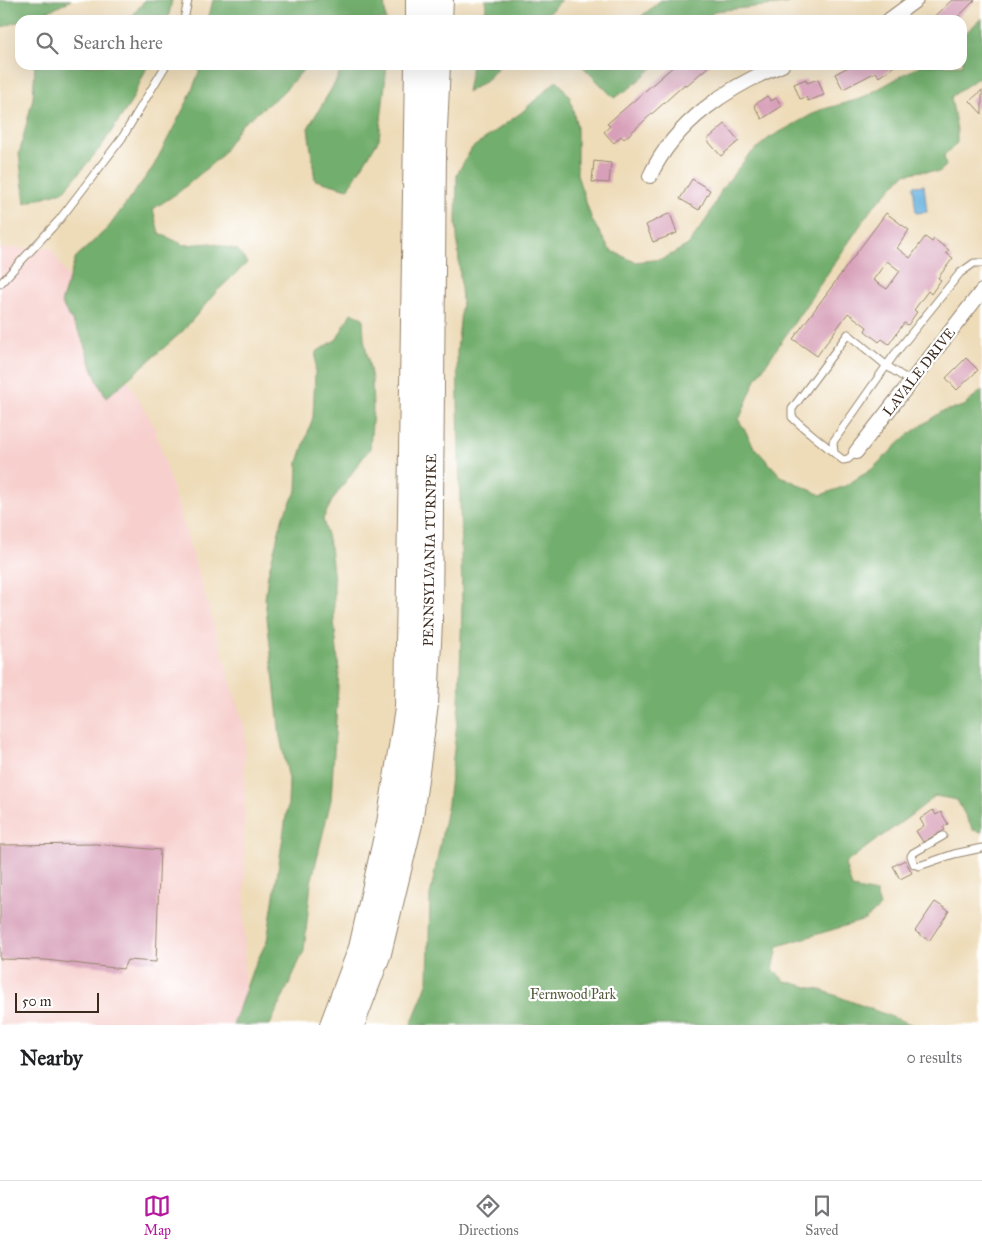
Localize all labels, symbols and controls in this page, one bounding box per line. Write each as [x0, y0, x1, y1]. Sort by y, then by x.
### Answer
search box [15, 15, 967, 70]
icon: search [33, 29, 61, 57]
text: Search here [73, 31, 163, 54]
street label: LAVALE DRIVE [879, 324, 959, 420]
street label: PENNSYLVANIA TURNPIKE [420, 453, 440, 647]
park label: Fernwood Park [530, 986, 617, 1003]
scale bar [15, 990, 99, 1013]
text: 50 m [22, 993, 51, 1010]
text: Nearby [20, 1045, 83, 1071]
text: 0 results [907, 1048, 962, 1067]
tab: Map [143, 1192, 171, 1239]
tab: Directions [458, 1192, 519, 1239]
tab: Saved [805, 1192, 839, 1239]

